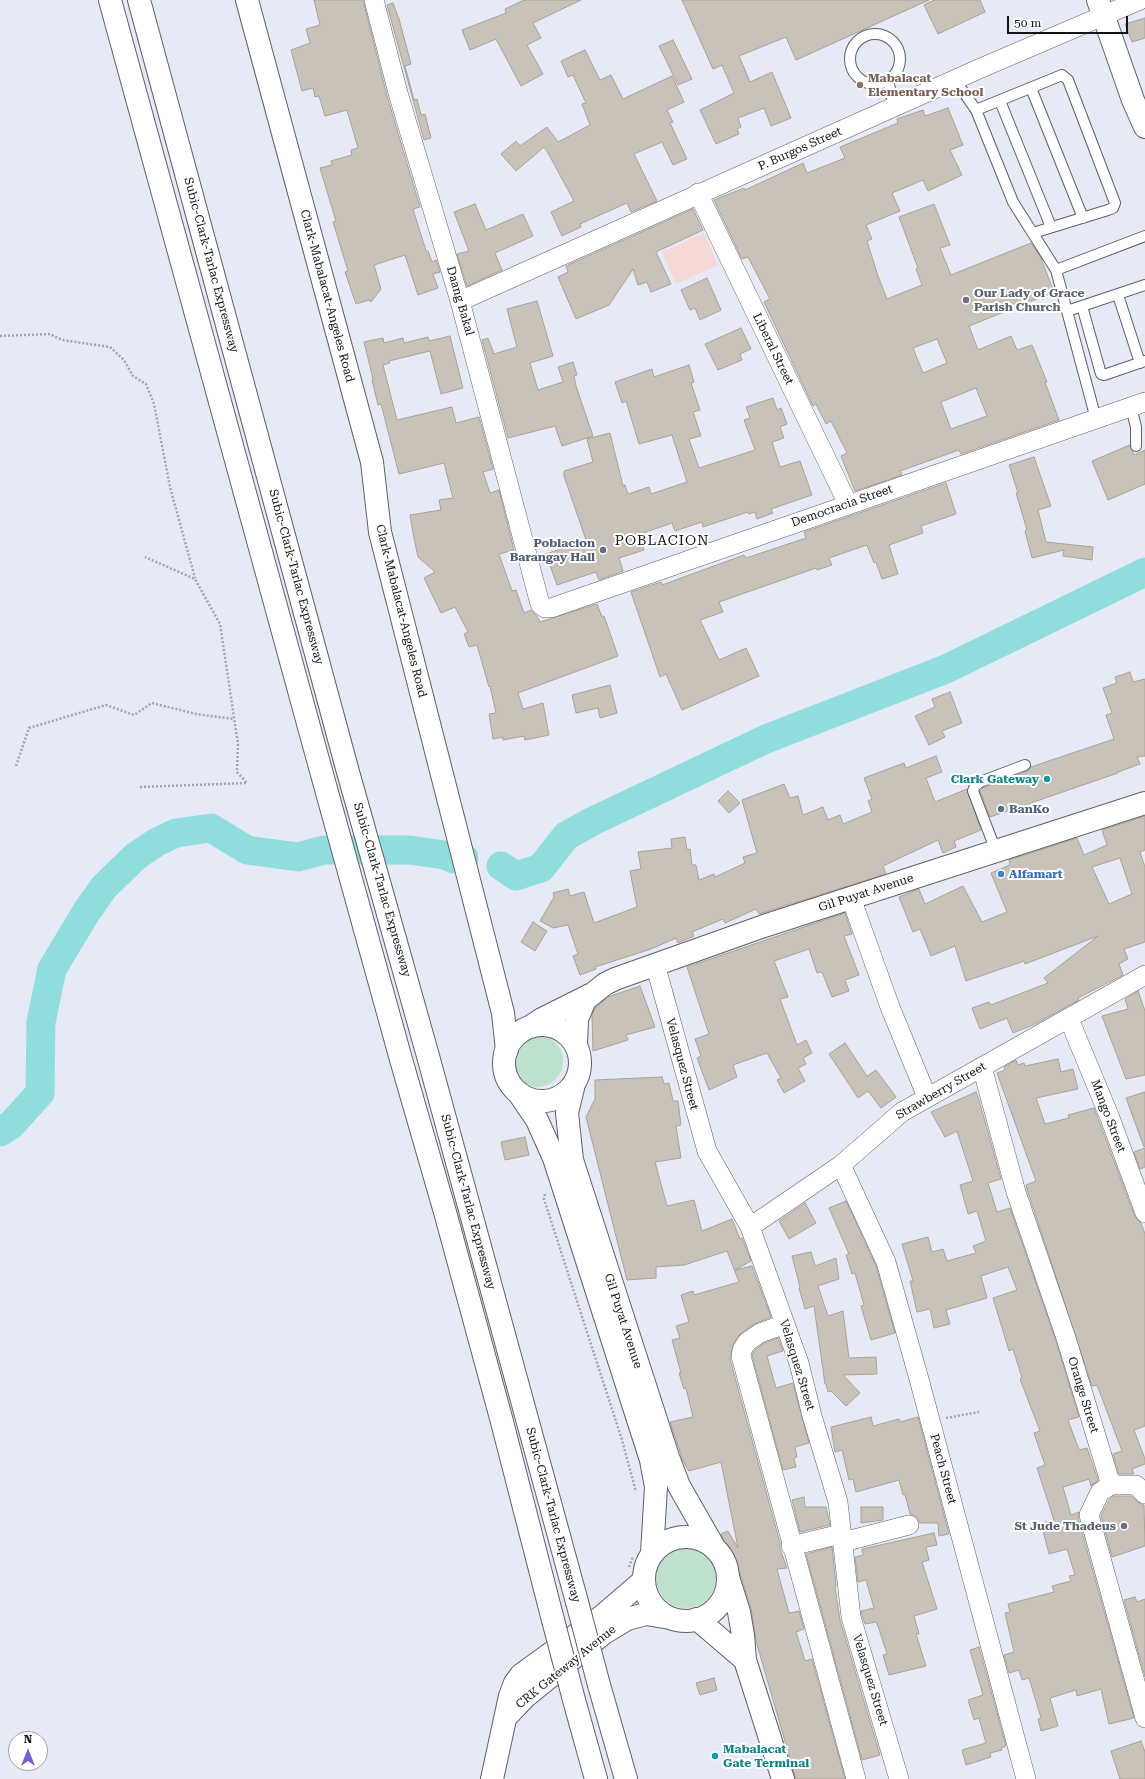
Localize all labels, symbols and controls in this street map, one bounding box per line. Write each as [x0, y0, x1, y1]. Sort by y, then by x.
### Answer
scale bar [1009, 8, 1130, 34]
text: 50 m [1014, 16, 1041, 30]
place label: Mabalacat Elementary School [868, 71, 983, 99]
marker: Mabalacat Elementary School [855, 80, 865, 90]
street label: P. Burgos Street [756, 124, 844, 174]
street label: Subic-Clark-Tarlac Expressway [181, 176, 241, 354]
street label: Clark-Mabalacat-Angeles Road [297, 208, 357, 384]
street label: Daang Bakal [443, 265, 477, 337]
place label: Our Lady of Grace Parish Church [974, 286, 1085, 314]
marker: Our Lady of Grace Parish Church [961, 295, 971, 305]
street label: Liberal Street [749, 311, 797, 387]
street label: Democracia Street [789, 482, 895, 530]
street label: Subic-Clark-Tarlac Expressway [266, 488, 326, 666]
street label: Clark-Mabalacat-Angeles Road [372, 523, 430, 699]
district label: POBLACION [615, 533, 709, 549]
place label: Poblacion Barangay Hall [510, 536, 595, 564]
marker: Poblacion Barangay Hall [598, 545, 608, 555]
place label: Clark Gateway [951, 772, 1039, 786]
marker: Clark Gateway [1042, 774, 1052, 784]
street label: Subic-Clark-Tarlac Expressway [350, 801, 414, 979]
place label: BanKo [1009, 802, 1050, 816]
marker: BanKo [996, 804, 1006, 814]
place label: Alfamart [1009, 867, 1063, 881]
marker: Alfamart [996, 869, 1006, 879]
street label: Gil Puyat Avenue [817, 871, 915, 915]
street label: Velasquez Street [663, 1016, 701, 1112]
street label: Strawberry Street [893, 1059, 989, 1123]
street label: Mango Street [1087, 1078, 1129, 1154]
street label: Subic-Clark-Tarlac Expressway [438, 1113, 498, 1291]
street label: Gil Puyat Avenue [601, 1272, 645, 1370]
street label: Velasquez Street [776, 1318, 818, 1412]
street label: Orange Street [1065, 1355, 1101, 1435]
street label: Subic-Clark-Tarlac Expressway [523, 1426, 583, 1604]
street label: Peach Street [927, 1432, 959, 1506]
place label: St Jude Thadeus [1014, 1519, 1116, 1533]
marker: St Jude Thadeus [1119, 1521, 1129, 1531]
street label: CRK Gateway Avenue [513, 1622, 619, 1712]
street label: Velasquez Street [849, 1633, 891, 1727]
north arrow [8, 1731, 48, 1771]
text: N [24, 1733, 32, 1746]
place label: Mabalacat Gate Terminal [723, 1742, 809, 1770]
marker: Mabalacat Gate Terminal [710, 1751, 720, 1761]

